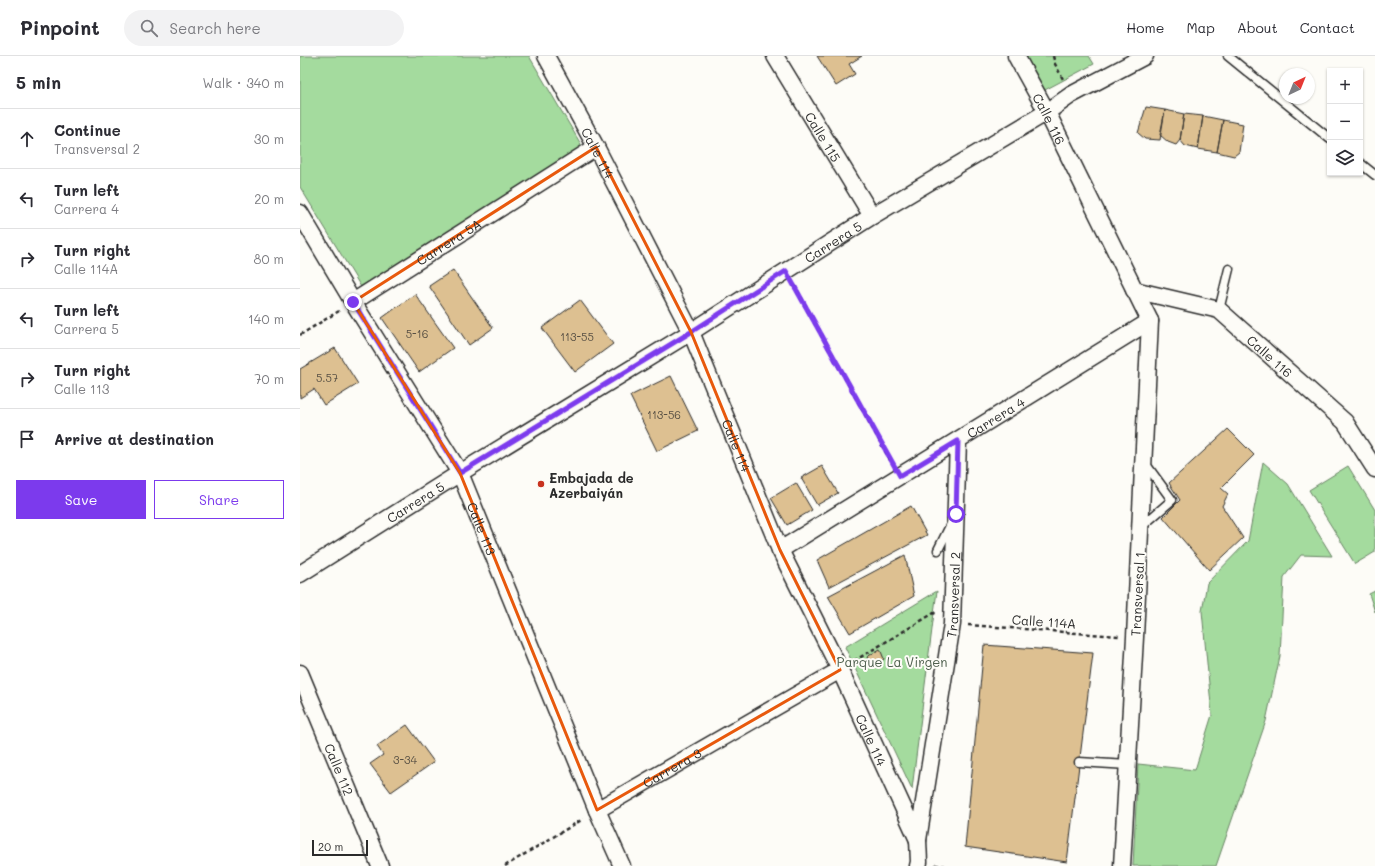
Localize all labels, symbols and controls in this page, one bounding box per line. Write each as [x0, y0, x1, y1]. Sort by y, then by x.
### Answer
search box [124, 10, 404, 46]
text: Pinpoint [20, 15, 100, 40]
icon: search [138, 17, 160, 39]
text: Search here [170, 18, 261, 38]
text: Home [1126, 18, 1164, 37]
text: Map [1186, 18, 1215, 37]
text: About [1237, 18, 1278, 37]
text: Contact [1300, 18, 1355, 37]
north arrow [1279, 68, 1315, 104]
map controls [1327, 68, 1363, 176]
button: + [1327, 68, 1363, 104]
text: 5 min [16, 71, 61, 93]
text: Walk · 340 m [203, 74, 284, 91]
street label: Calle 116 [1029, 90, 1070, 147]
button: − [1327, 104, 1363, 140]
street label: Calle 115 [802, 108, 845, 164]
text: Continue [54, 120, 121, 140]
street label: Calle 114 [578, 124, 619, 181]
icon: ahead [16, 128, 38, 150]
text: 30 m [254, 130, 284, 147]
text: Transversal 2 [54, 140, 140, 157]
button: layers [1327, 140, 1363, 176]
text: Turn left [54, 180, 119, 200]
icon: left [16, 188, 38, 210]
text: 20 m [254, 190, 284, 207]
text: Carrera 4 [54, 200, 119, 217]
street label: Carrera 5A [413, 214, 484, 268]
street label: Carrera 5 [801, 217, 864, 266]
text: Turn right [54, 240, 131, 260]
icon: right [16, 248, 38, 270]
text: 80 m [254, 250, 284, 267]
text: Calle 114A [54, 260, 118, 277]
route end [344, 293, 362, 311]
text: Turn left [54, 300, 119, 320]
icon: left [16, 308, 38, 330]
text: 140 m [248, 310, 284, 327]
text: Carrera 5 [54, 320, 119, 337]
house number: 5-16 [406, 326, 428, 341]
house number: 113-55 [560, 329, 594, 344]
street label: Calle 116 [1244, 331, 1297, 381]
text: Turn right [54, 360, 131, 380]
icon: right [16, 368, 38, 390]
text: 70 m [254, 370, 284, 387]
house number: 5.57 [316, 370, 338, 385]
text: Calle 113 [54, 380, 109, 397]
street label: Carrera 4 [963, 392, 1028, 441]
house number: 113-56 [647, 407, 681, 422]
street label: Calle 114 [719, 416, 756, 474]
icon: arrive [16, 428, 38, 450]
text: Arrive at destination [54, 429, 214, 449]
place label: Embajada de Azerbaiyán [549, 469, 634, 502]
street label: Carrera 5 [383, 477, 447, 526]
marker: Embajada de Azerbaiyán [536, 479, 546, 489]
button: Save [16, 480, 146, 519]
button: Share [154, 480, 284, 519]
street label: Calle 113 [464, 499, 501, 558]
route start [947, 505, 965, 523]
street label: Transversal 1 [1126, 551, 1148, 637]
street label: Transversal 2 [941, 552, 963, 639]
street label: Calle 114A [1011, 610, 1077, 632]
park label: Parque La Virgen [837, 653, 947, 670]
street label: Calle 114 [853, 711, 891, 769]
street label: Calle 112 [321, 740, 358, 798]
street label: Carrera 3 [639, 743, 704, 791]
house number: 3-34 [393, 752, 418, 767]
scale bar [312, 838, 368, 857]
text: 20 m [318, 839, 343, 854]

